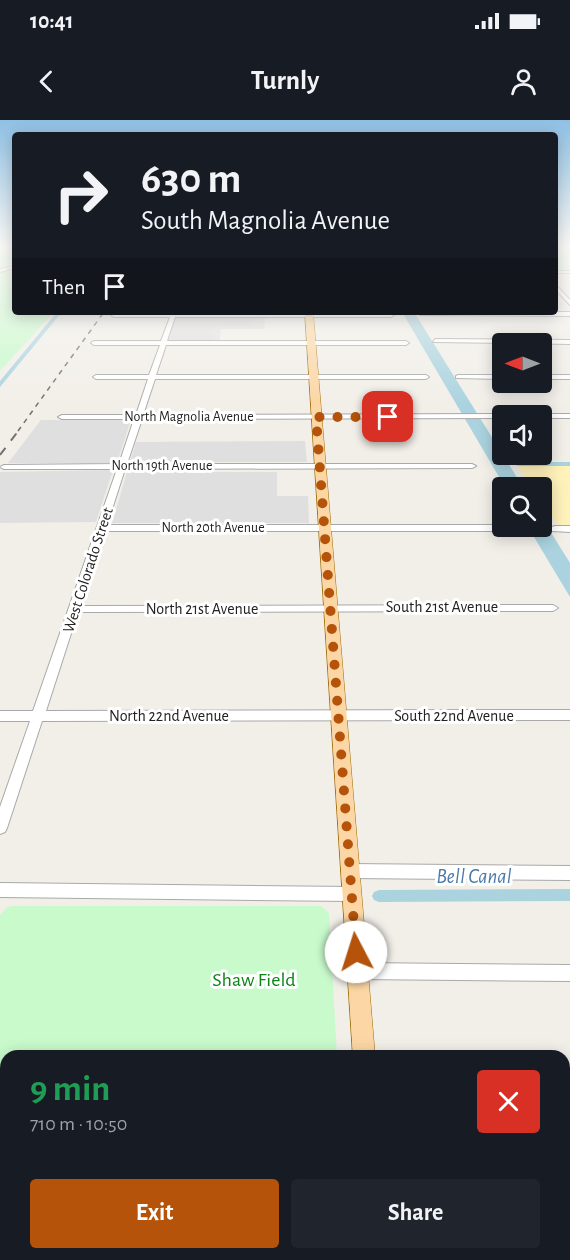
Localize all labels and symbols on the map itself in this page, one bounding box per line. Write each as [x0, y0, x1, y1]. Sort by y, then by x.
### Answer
north arrow [492, 333, 552, 393]
pin [362, 391, 413, 442]
street label: North Magnolia Avenue [124, 410, 254, 424]
street label: North 19th Avenue [112, 459, 212, 473]
street label: West Colorado Street [60, 505, 116, 635]
street label: North 20th Avenue [161, 521, 265, 535]
street label: South 21st Avenue [386, 599, 498, 615]
street label: North 21st Avenue [146, 601, 258, 617]
street label: North 22nd Avenue [109, 708, 229, 724]
street label: South 22nd Avenue [394, 708, 514, 724]
water label: Bell Canal [436, 866, 512, 887]
position arrow [324, 920, 388, 984]
park label: Shaw Field [212, 970, 296, 990]

